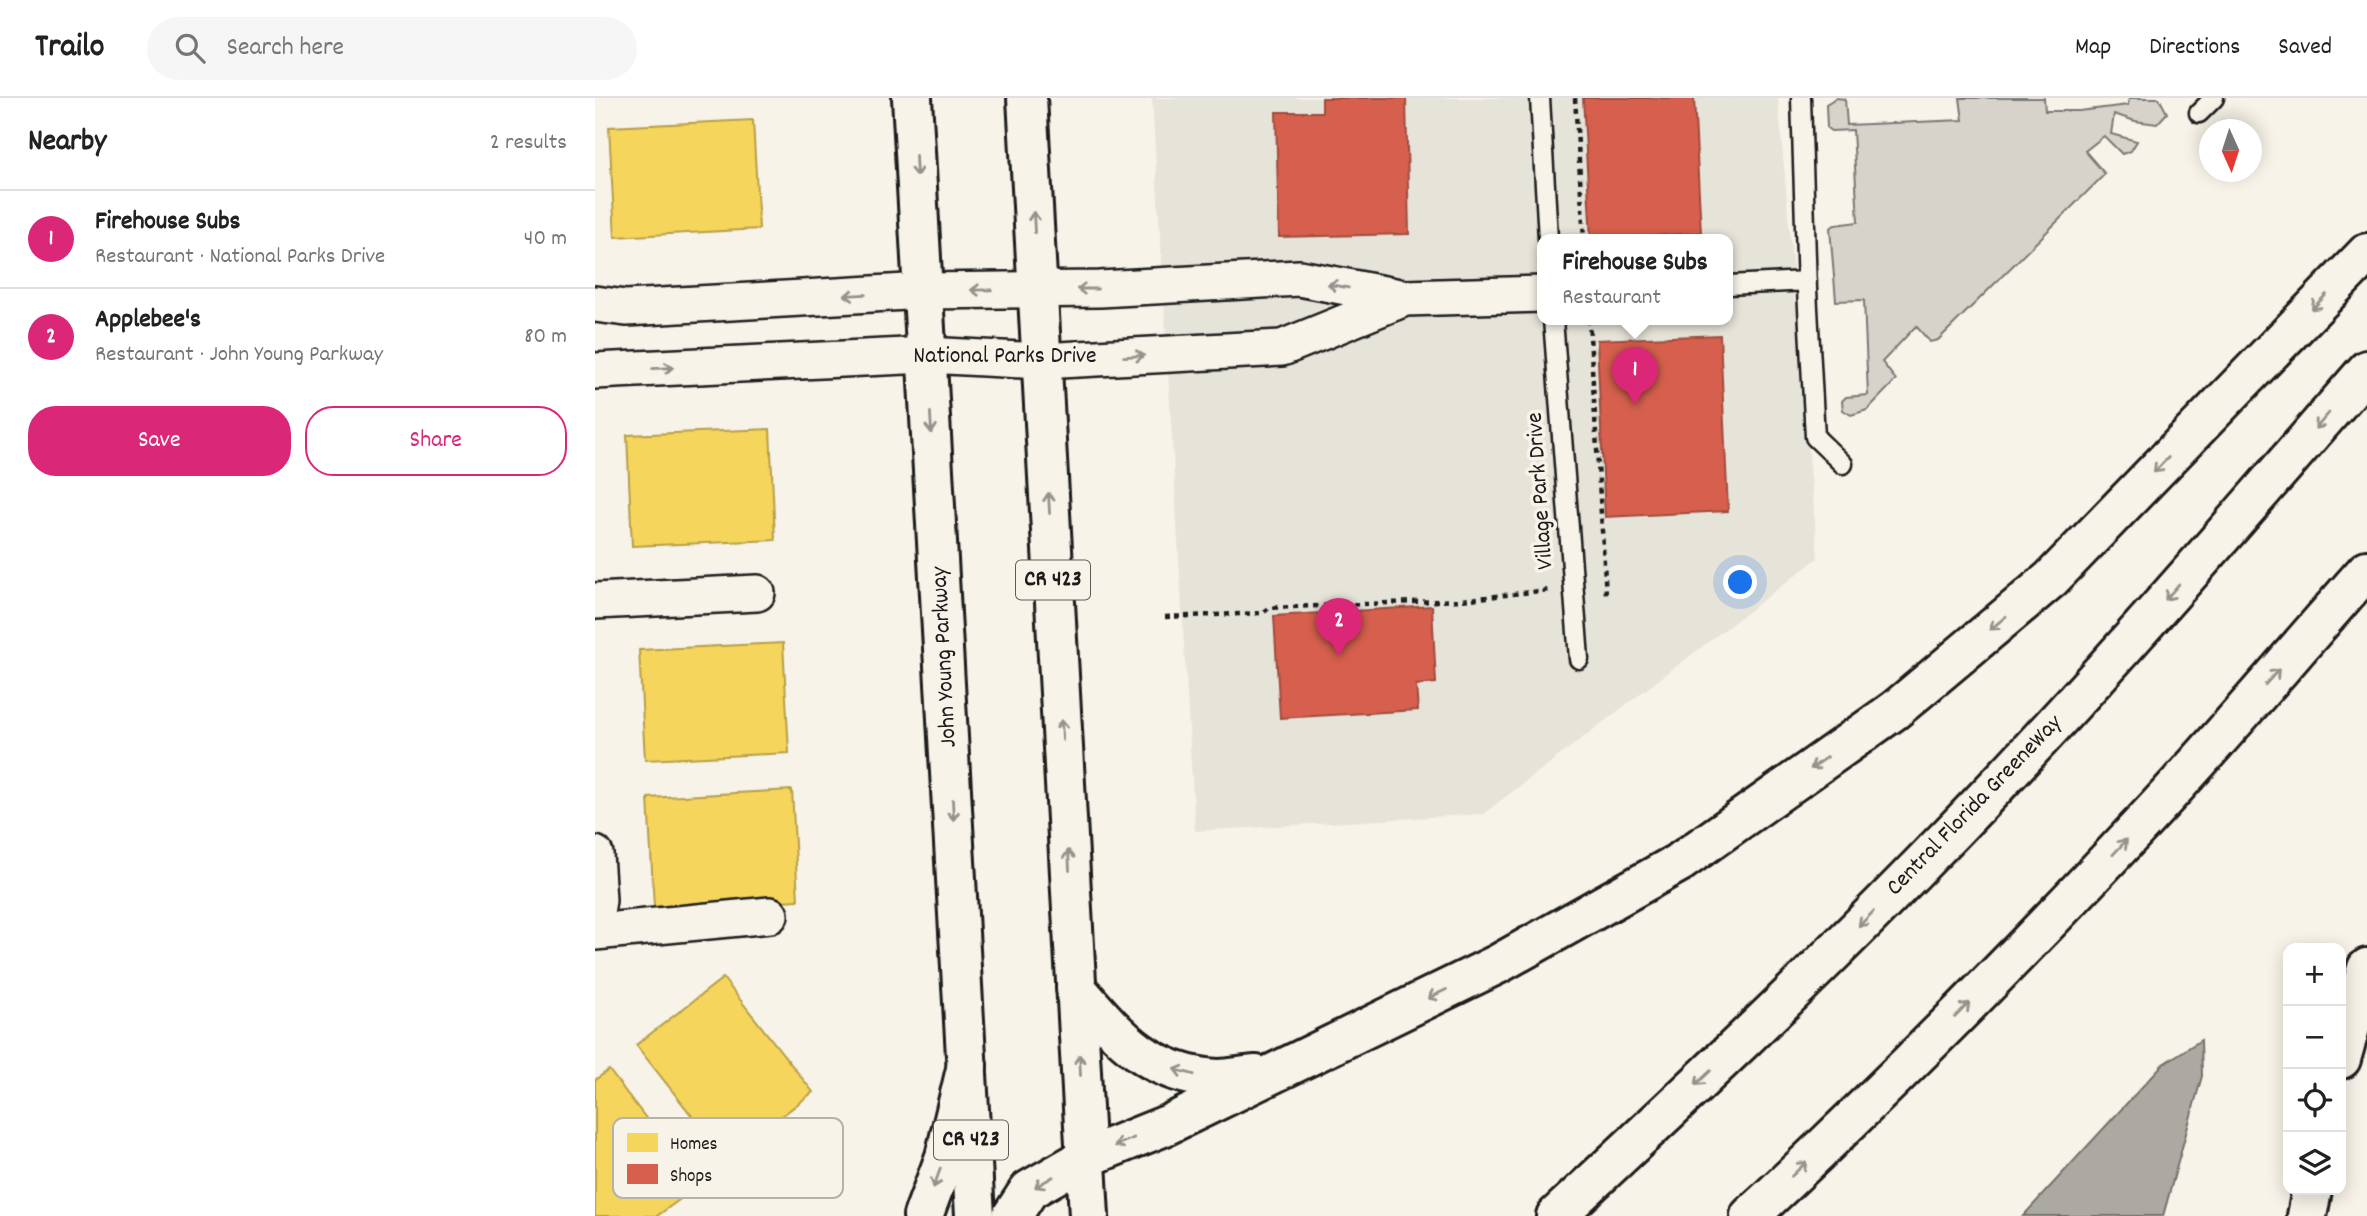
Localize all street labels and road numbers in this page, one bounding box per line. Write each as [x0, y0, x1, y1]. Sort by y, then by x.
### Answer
street label: National Parks Drive [913, 340, 1097, 374]
street label: Village Park Drive [1519, 411, 1563, 571]
road number: CR 423 [1016, 560, 1090, 600]
street label: John Young Parkway [923, 564, 967, 748]
street label: Central Florida GreeneWay [1879, 707, 2072, 904]
road number: CR 423 [934, 1121, 1008, 1160]

